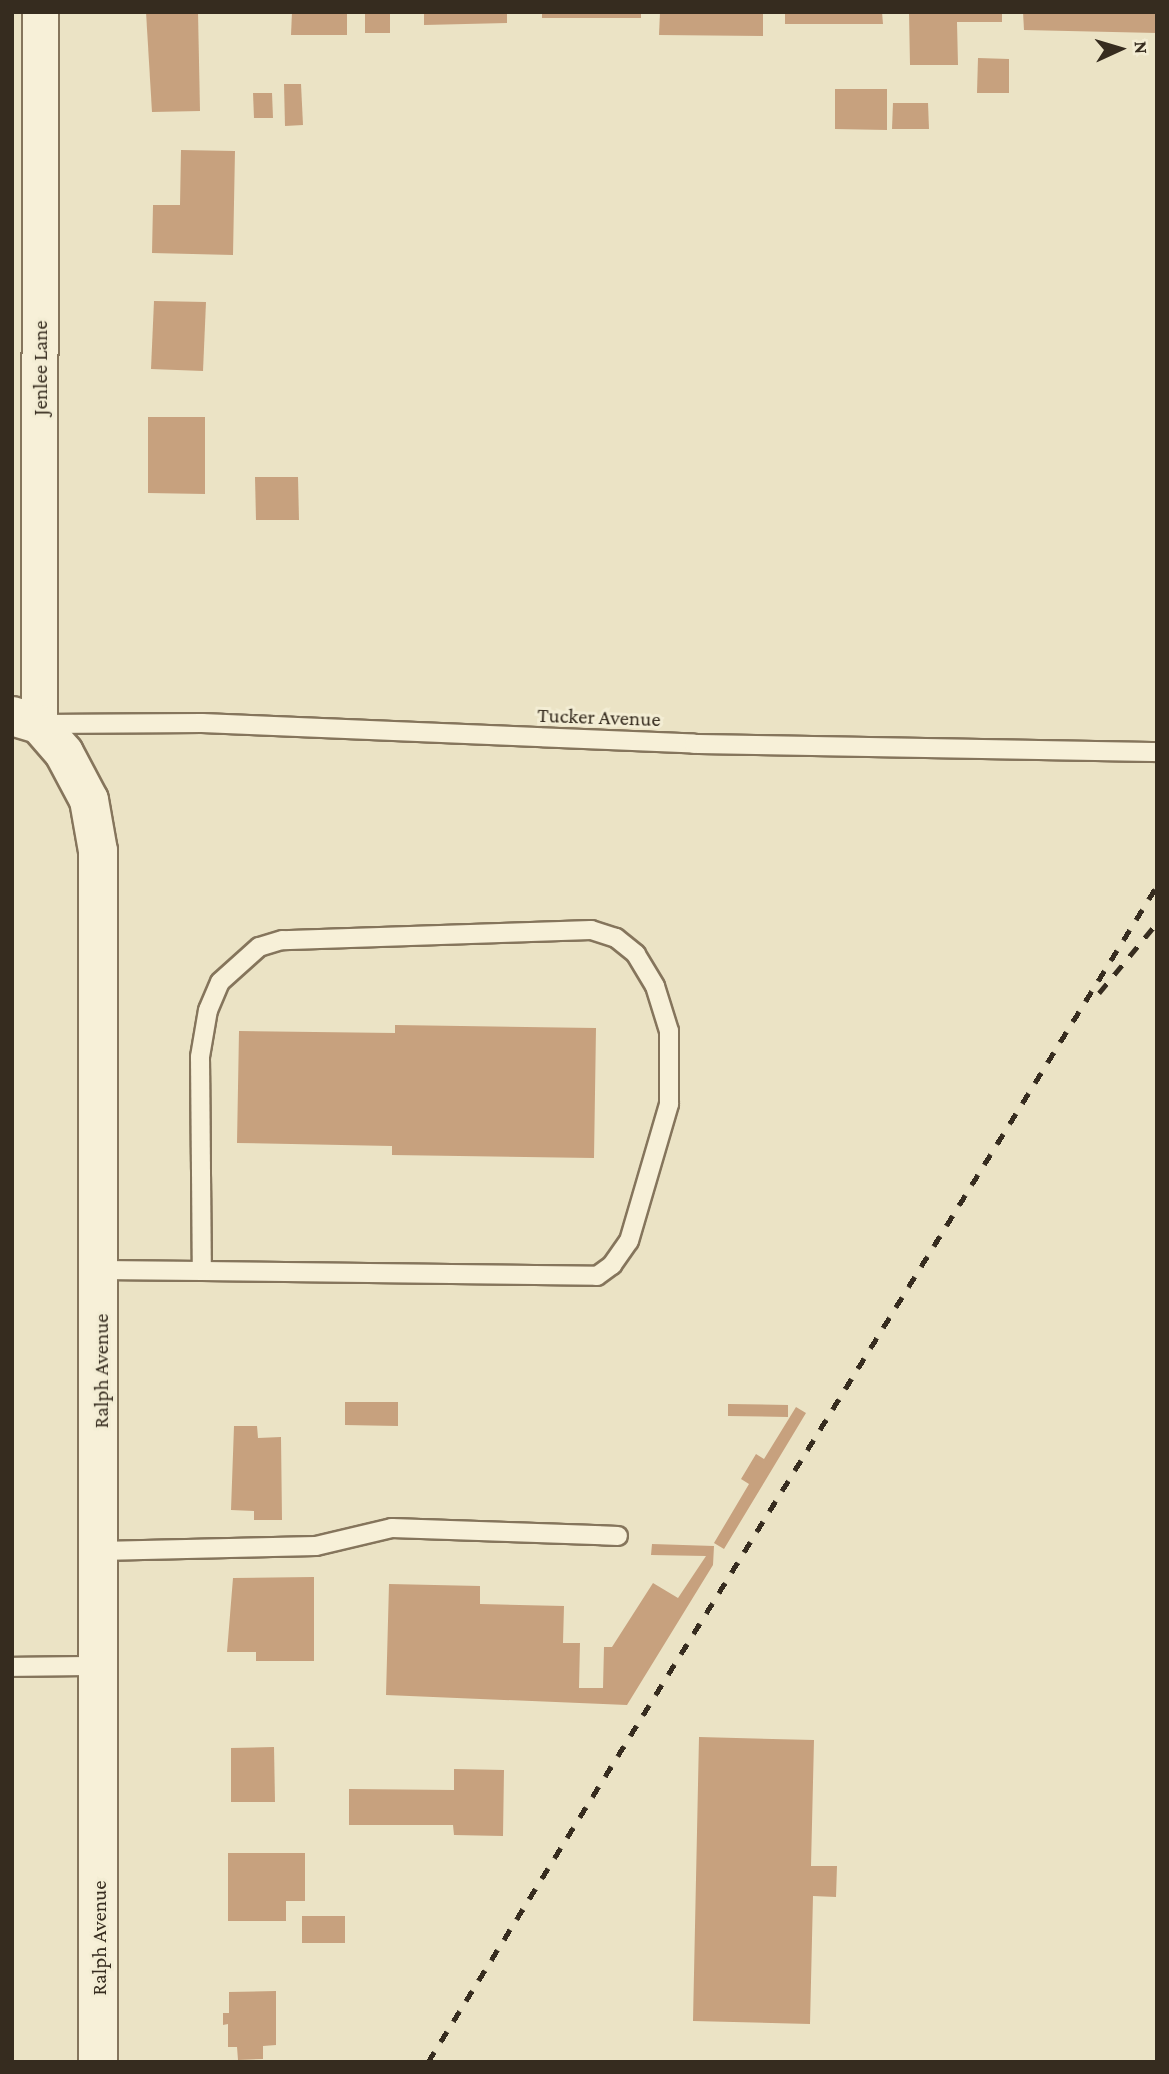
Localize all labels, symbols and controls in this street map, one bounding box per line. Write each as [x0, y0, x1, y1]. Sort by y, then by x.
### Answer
north arrow [1085, 14, 1155, 84]
text: N [1131, 40, 1152, 55]
street label: Jenlee Lane [27, 320, 53, 416]
street label: Tucker Avenue [537, 702, 661, 732]
street label: Ralph Avenue [88, 1314, 114, 1428]
street label: Ralph Avenue [86, 1881, 112, 1995]

